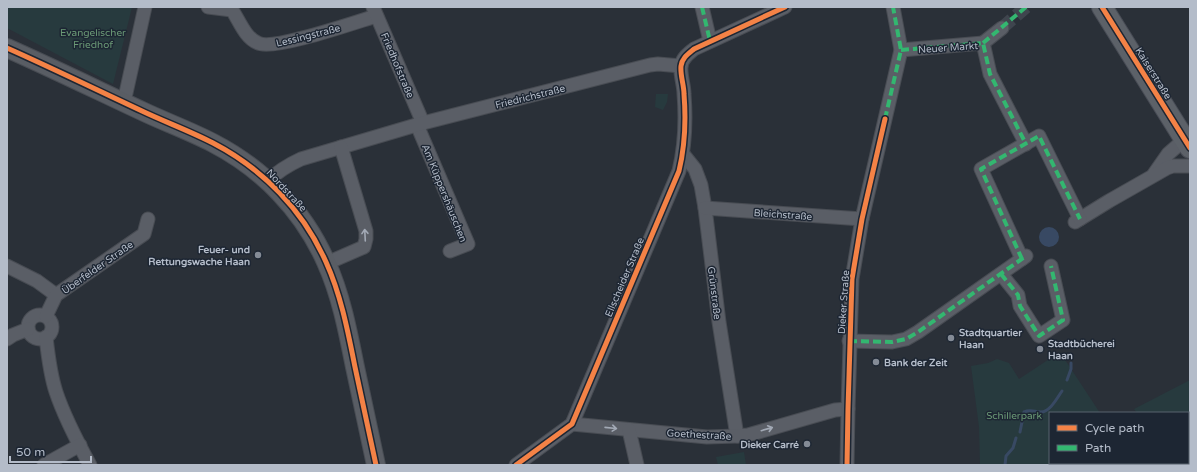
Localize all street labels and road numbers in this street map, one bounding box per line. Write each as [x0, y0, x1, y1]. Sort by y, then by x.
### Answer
street label: Lessingstraße [275, 22, 342, 50]
street label: Friedhofstraße [378, 31, 416, 100]
street label: Neuer Markt [918, 40, 979, 56]
street label: Kaiserstraße [1132, 45, 1174, 102]
street label: Friedrichstraße [494, 82, 567, 111]
street label: Am Küppershäuschen [419, 143, 469, 244]
street label: Nordstraße [264, 167, 309, 215]
street label: Bleichstraße [753, 207, 813, 223]
street label: Ellscheider Straße [603, 236, 647, 319]
street label: Überfelder Straße [60, 239, 136, 297]
street label: Grünstraße [705, 266, 723, 321]
street label: Dieker Straße [836, 269, 852, 334]
street label: Goethestraße [666, 427, 732, 443]

